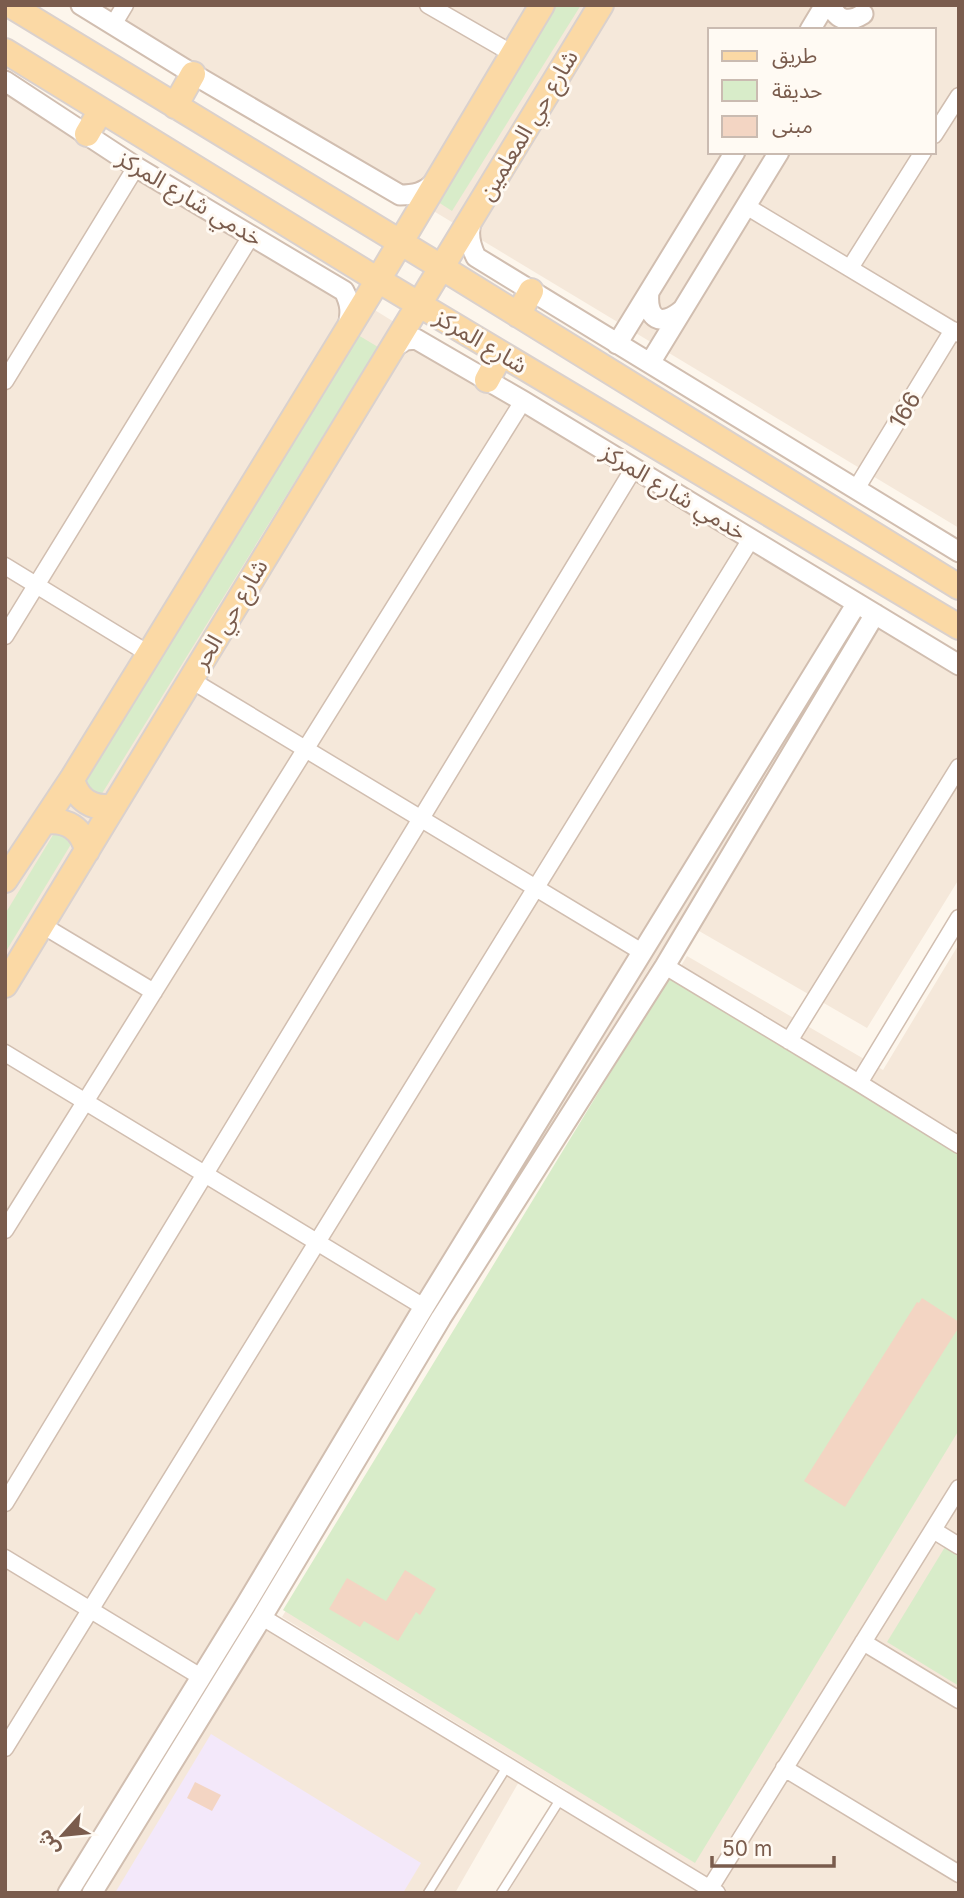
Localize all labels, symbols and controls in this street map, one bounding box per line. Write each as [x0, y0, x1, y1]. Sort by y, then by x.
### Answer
legend [708, 28, 936, 154]
text: طريق [772, 43, 817, 69]
street label: شارع حي المعلمين [472, 45, 587, 207]
text: حديقة [772, 78, 822, 103]
text: مبنى [772, 113, 813, 138]
street label: خدمي شارع المركز [110, 143, 268, 255]
street label: شارع المركز [427, 302, 532, 382]
street label: 166 [883, 387, 927, 433]
street label: خدمي شارع المركز [594, 437, 752, 549]
street label: شارع حي الحر [186, 554, 277, 677]
north arrow [28, 1800, 98, 1870]
scale bar [712, 1825, 834, 1869]
text: ش [32, 1826, 64, 1859]
text: 50 m [722, 1836, 772, 1861]

